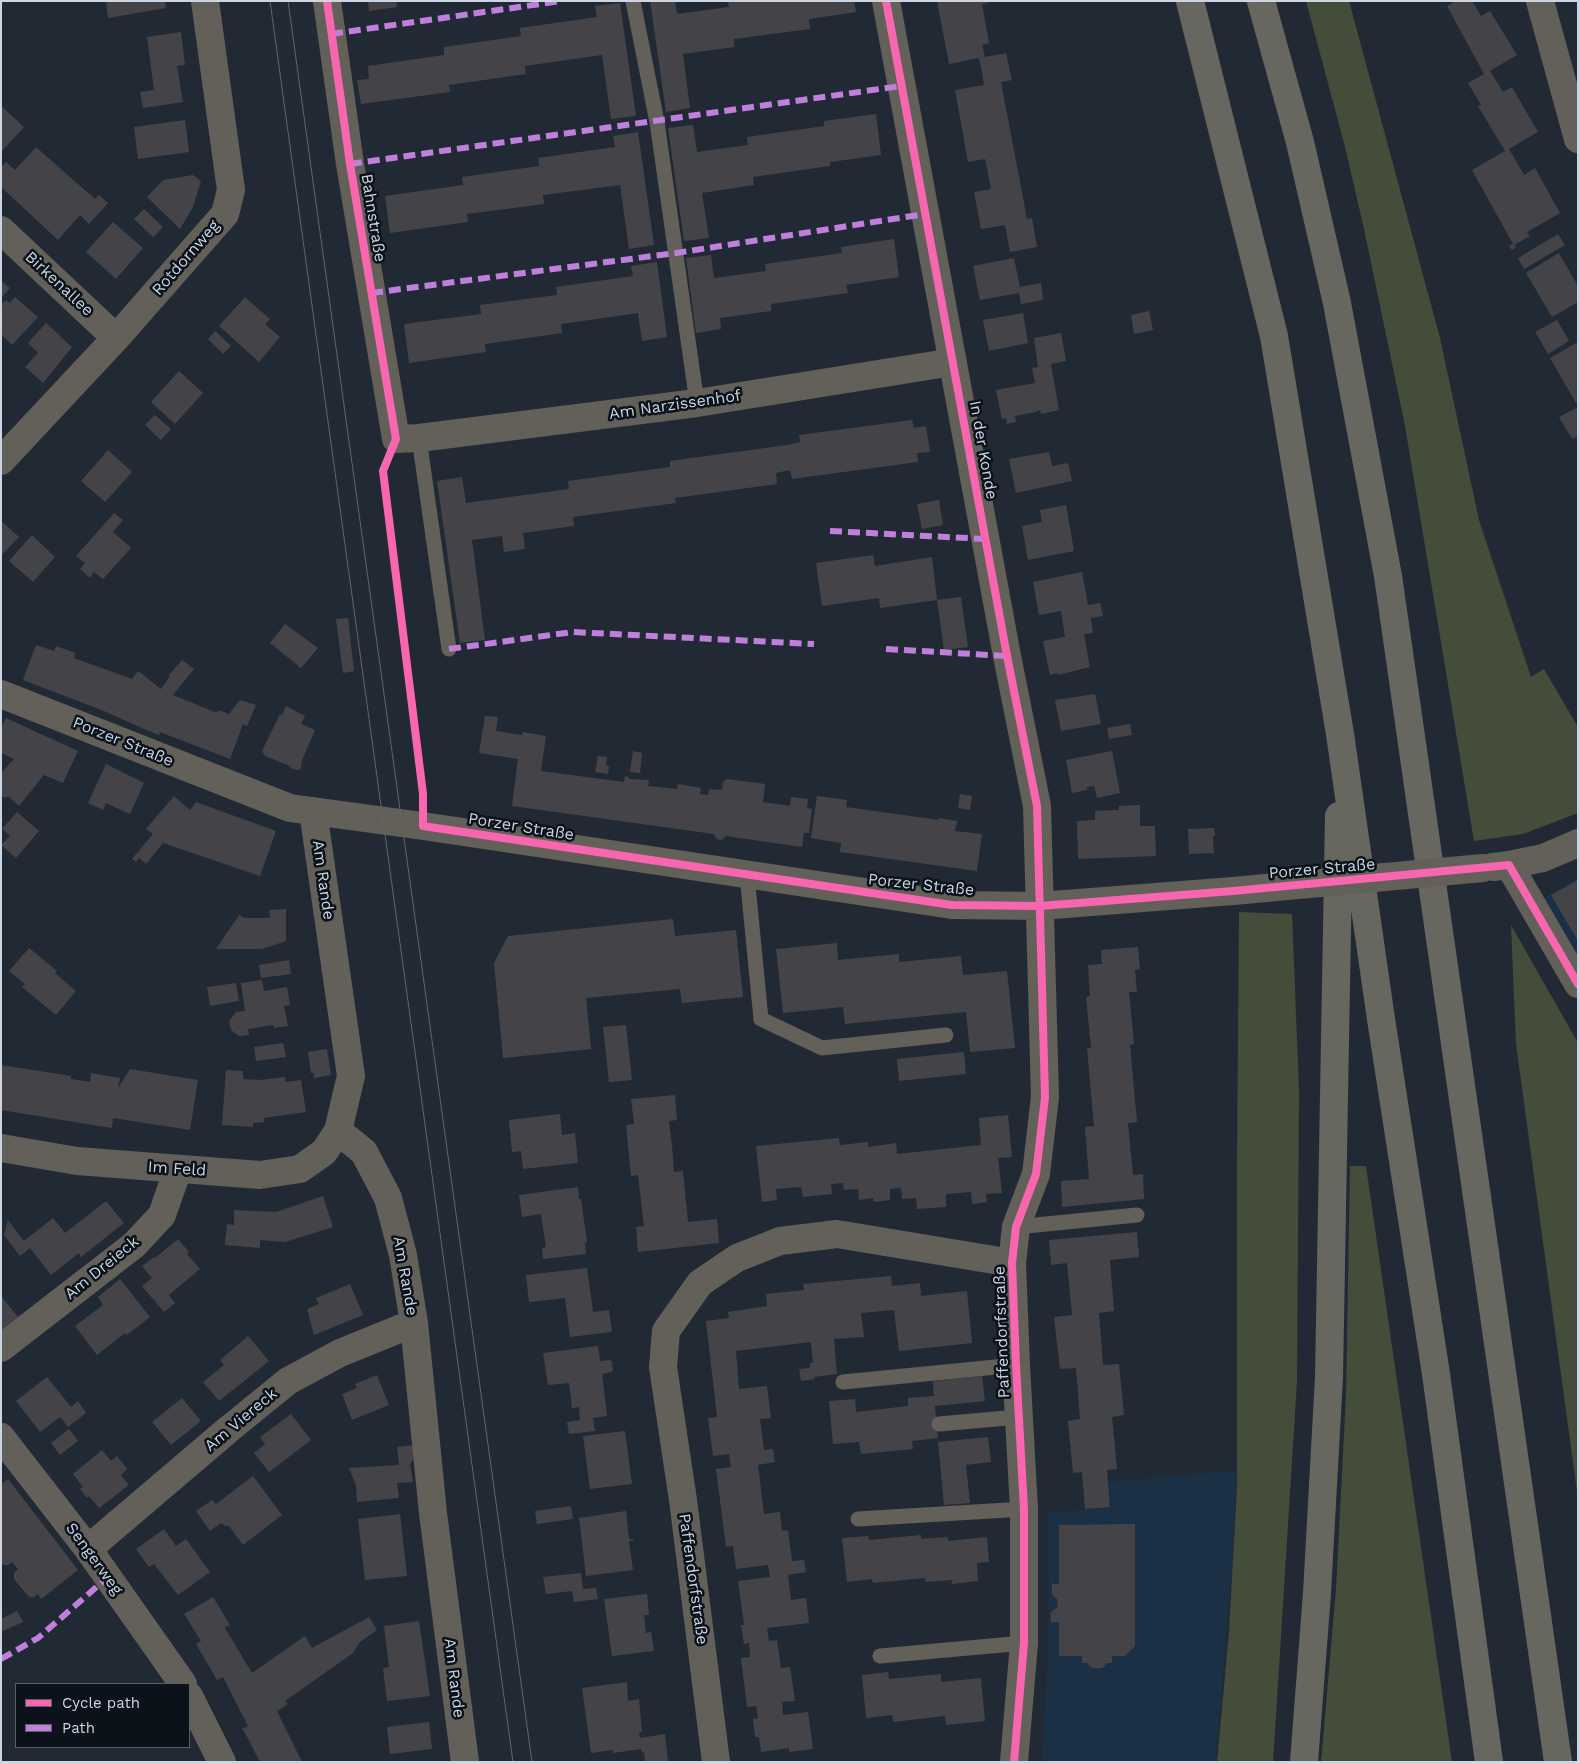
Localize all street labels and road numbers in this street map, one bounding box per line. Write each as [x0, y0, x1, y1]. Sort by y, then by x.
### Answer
street label: Bahnstraße [357, 173, 389, 263]
street label: Rotdornweg [148, 216, 224, 300]
street label: Birkenallee [21, 247, 97, 321]
street label: Am Narzissenhof [608, 386, 742, 424]
street label: In der Konde [965, 399, 1001, 501]
street label: Porzer Straße [70, 713, 176, 771]
street label: Porzer Straße [467, 809, 575, 845]
street label: Am Rande [308, 839, 338, 921]
street label: Porzer Straße [1268, 855, 1376, 883]
street label: Porzer Straße [867, 870, 975, 900]
street label: Im Feld [147, 1157, 207, 1181]
street label: Am Dreieck [61, 1232, 143, 1304]
street label: Am Rande [389, 1235, 421, 1317]
street label: Paffendorfstraße [990, 1266, 1014, 1398]
street label: Am Viereck [201, 1384, 281, 1456]
street label: Paffendorfstraße [674, 1512, 712, 1646]
street label: Sengerweg [61, 1519, 127, 1599]
street label: Am Rande [440, 1637, 468, 1719]

